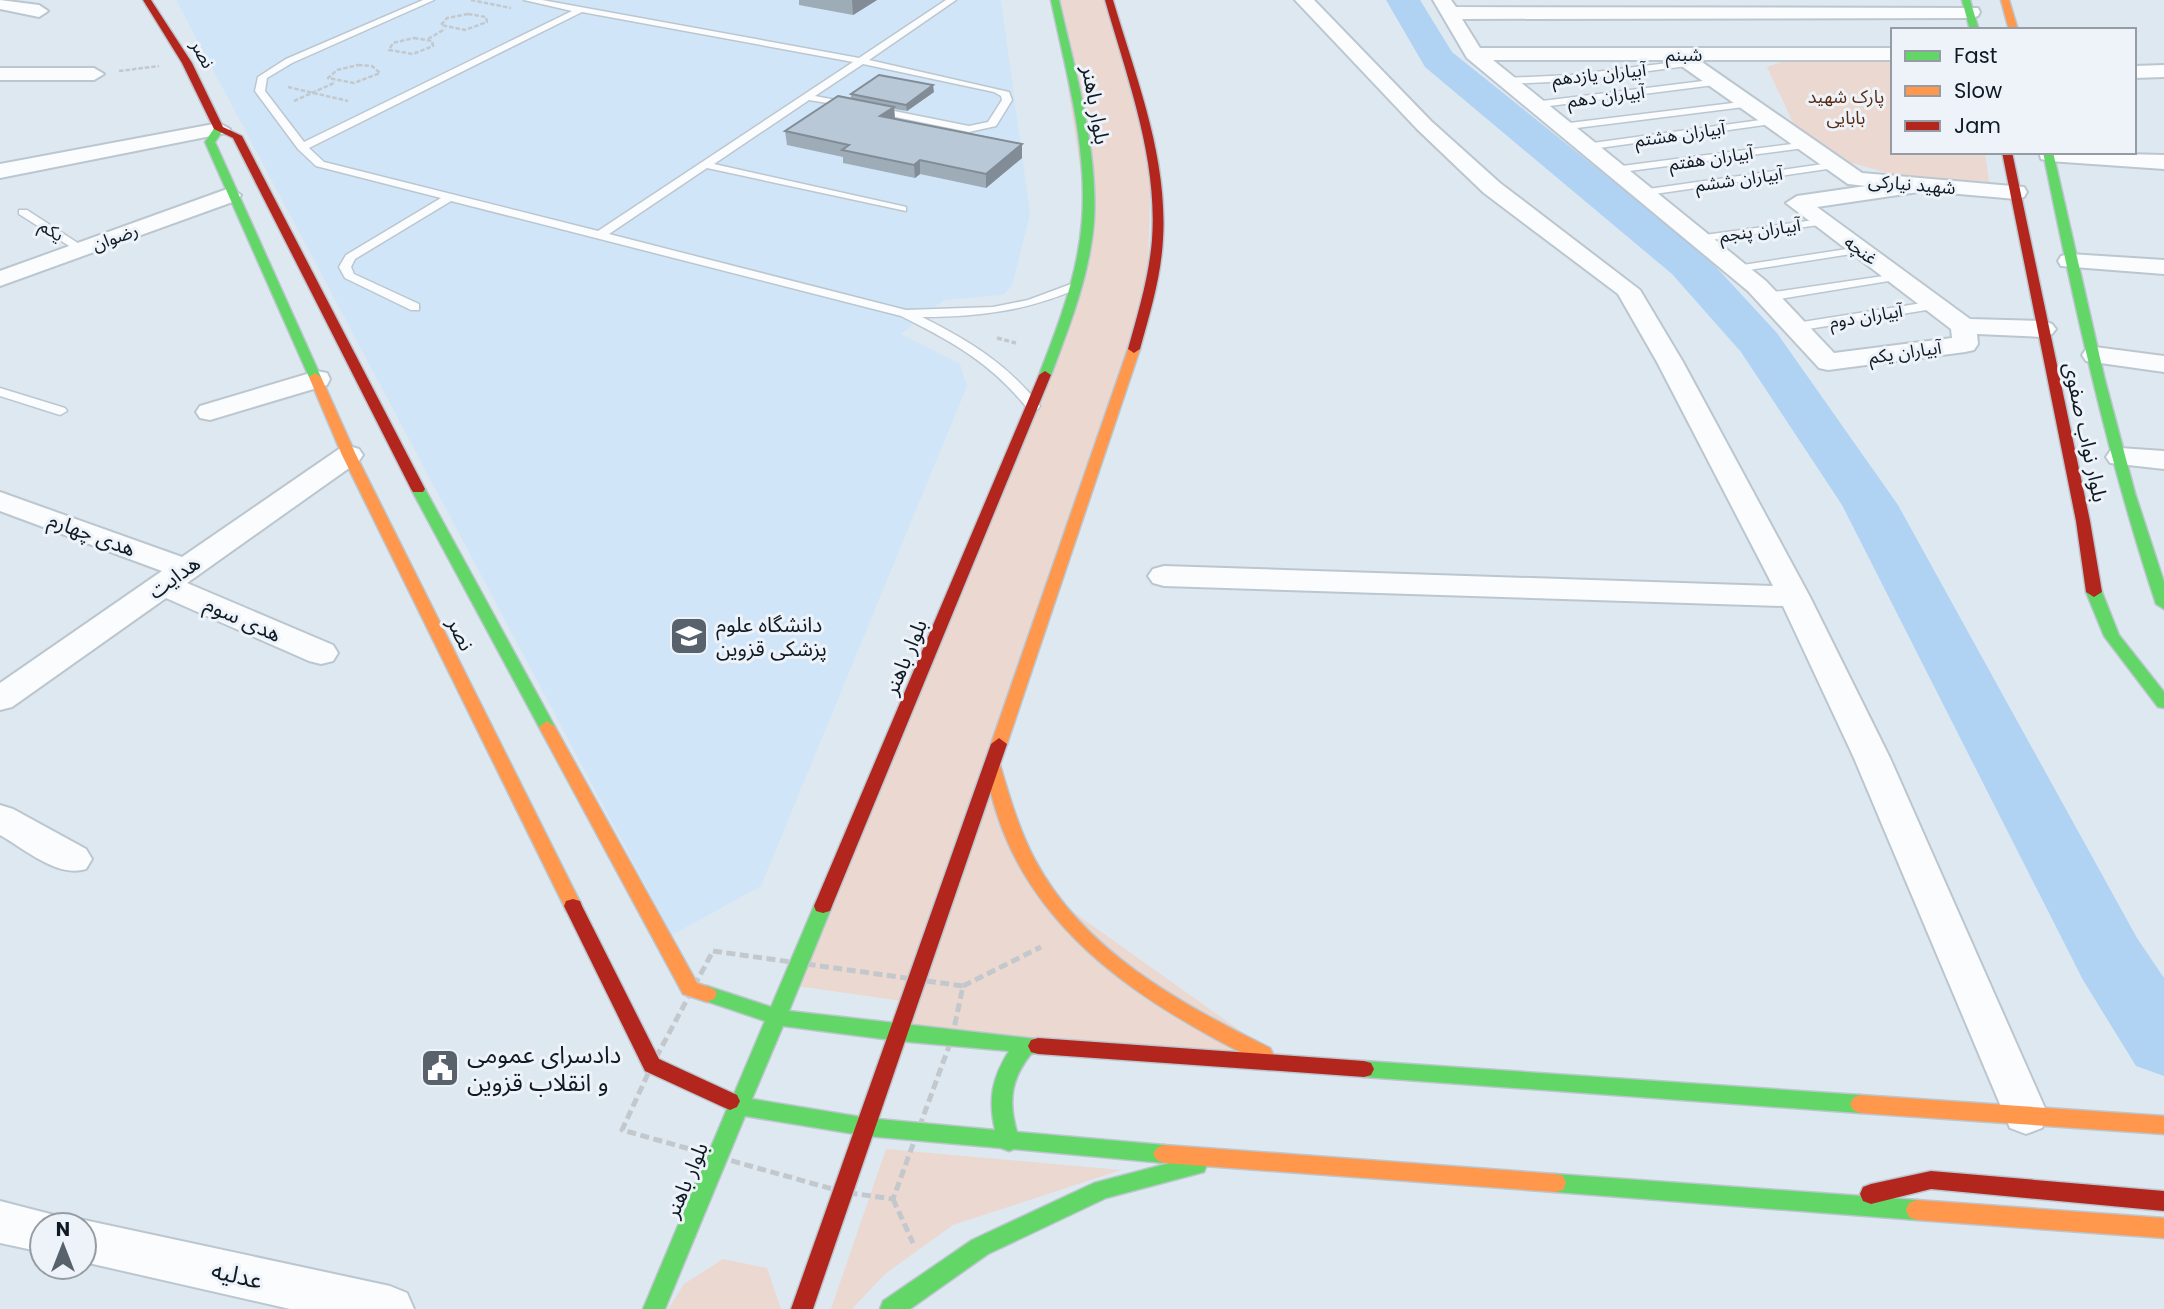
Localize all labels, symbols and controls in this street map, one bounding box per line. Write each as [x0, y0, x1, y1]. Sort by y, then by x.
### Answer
legend [1891, 28, 2136, 154]
street label: نصر [185, 34, 221, 73]
text: Fast [1954, 41, 1997, 70]
street label: شبنم [1666, 42, 1702, 68]
street label: آبیاران یازدهم [1551, 57, 1648, 92]
street label: بلوار باهنر [1075, 62, 1117, 147]
text: Slow [1954, 76, 2002, 105]
street label: آبیاران دهم [1566, 79, 1647, 114]
park label: پارک شهید بابایی [1808, 84, 1884, 130]
text: Jam [1954, 111, 2001, 140]
street label: آبیاران هشتم [1633, 115, 1728, 154]
street label: آبیاران هفتم [1667, 140, 1756, 177]
street label: آبیاران ششم [1694, 160, 1785, 199]
street label: شهید نیارکی [1867, 168, 1957, 200]
street label: آبیاران پنجم [1718, 212, 1803, 249]
street label: یکم [34, 213, 69, 248]
street label: رضوان [88, 217, 142, 257]
street label: غنچه [1839, 229, 1883, 271]
street label: آبیاران دوم [1828, 298, 1906, 336]
street label: آبیاران یکم [1867, 334, 1944, 370]
street label: بلوار نواب صفوی [2057, 359, 2115, 505]
street label: هدی چهارم [44, 505, 140, 565]
street label: هدایت [142, 548, 206, 606]
street label: هدی سوم [199, 589, 286, 651]
place label: دانشگاه علوم پزشکی قزوین [716, 610, 827, 663]
street label: نصر [440, 612, 481, 656]
school or university icon: دانشگاه علوم پزشکی قزوین [668, 615, 710, 657]
street label: بلوار باهنر [876, 615, 934, 700]
place label: دادسرای عمومی و انقلاب قزوین [467, 1038, 621, 1099]
public building icon: دادسرای عمومی و انقلاب قزوین [419, 1047, 461, 1089]
street label: بلوار باهنر [657, 1138, 715, 1223]
north arrow [28, 1211, 98, 1281]
text: N [56, 1216, 70, 1243]
street label: عدلیه [208, 1253, 266, 1297]

